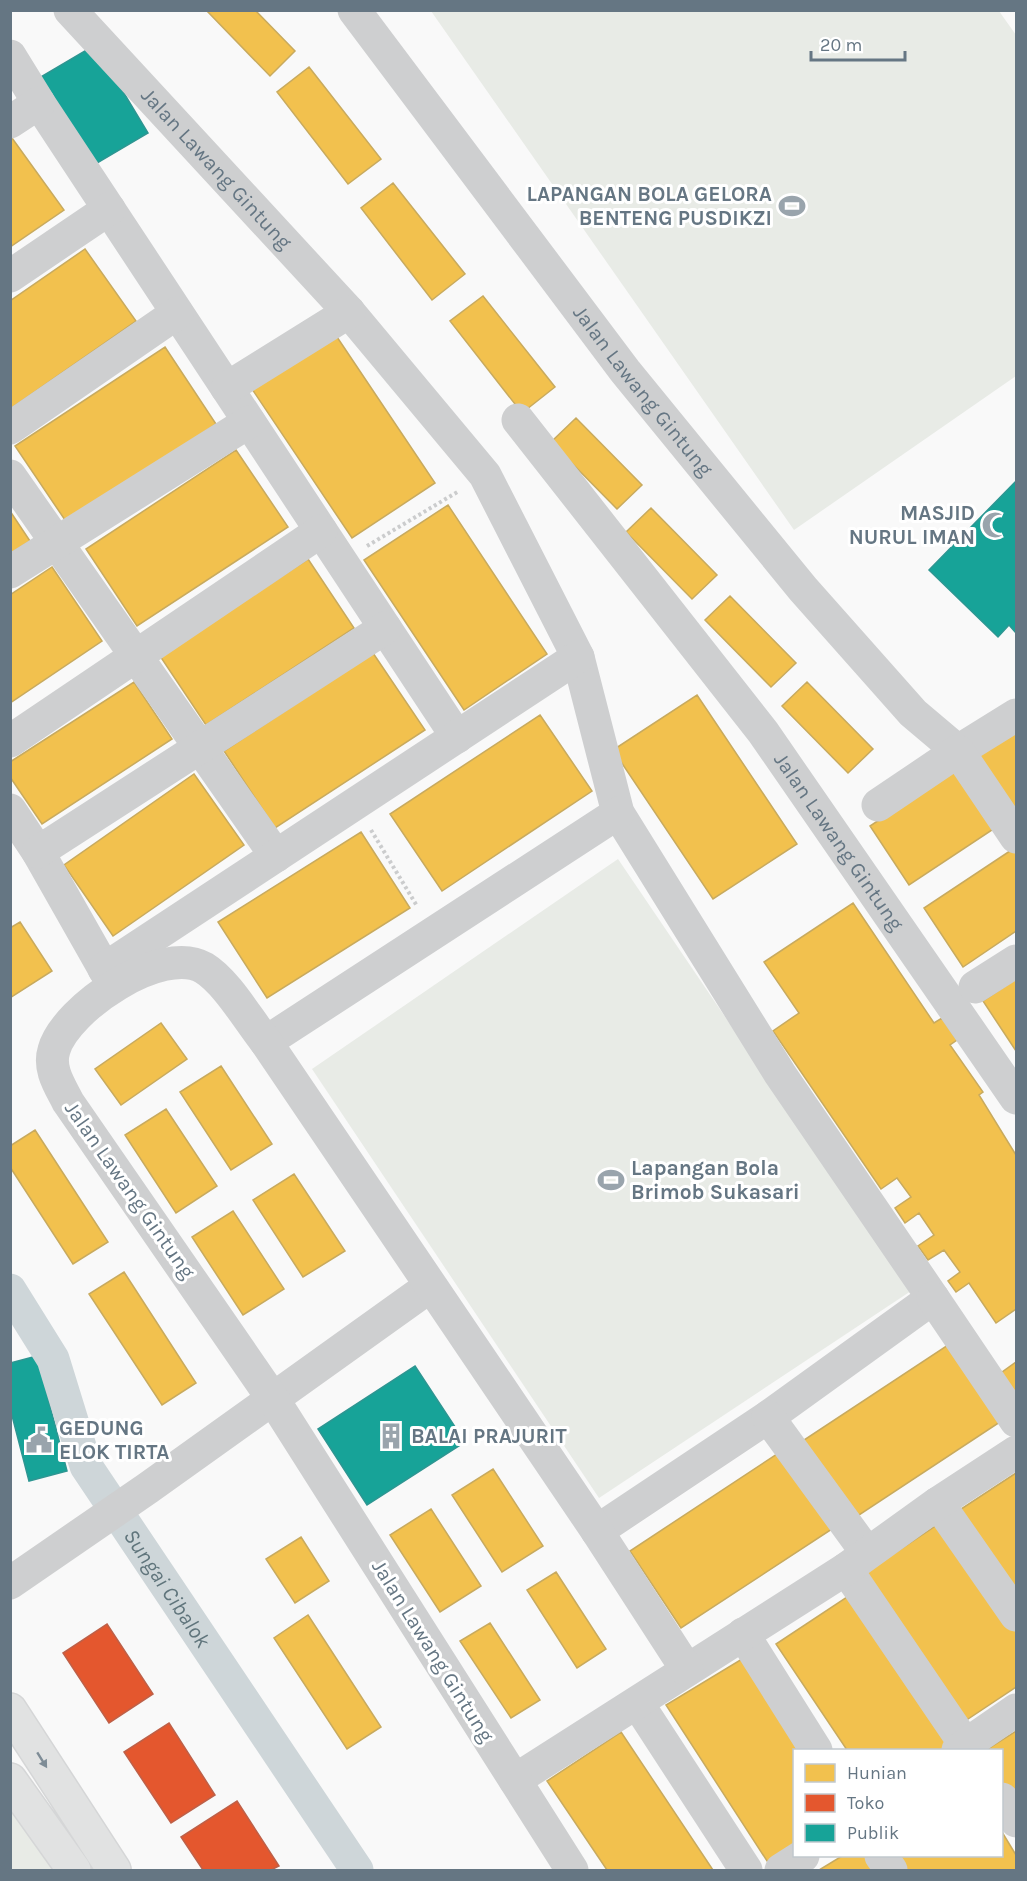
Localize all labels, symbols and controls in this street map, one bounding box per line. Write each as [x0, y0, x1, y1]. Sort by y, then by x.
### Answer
scale bar [811, 24, 906, 62]
text: 20 m [820, 34, 862, 56]
street label: Jalan Lawang Gintung [136, 83, 297, 254]
place label: LAPANGAN BOLA GELORA BENTENG PUSDIKZI [527, 182, 772, 230]
sports icon: LAPANGAN BOLA GELORA BENTENG PUSDIKZI [777, 191, 807, 221]
street label: Jalan Lawang Gintung [568, 301, 718, 481]
place label: MASJID NURUL IMAN [849, 501, 975, 549]
mosque icon: MASJID NURUL IMAN [980, 510, 1010, 540]
street label: Jalan Lawang Gintung [769, 748, 909, 935]
street label: Jalan Lawang Gintung [60, 1097, 200, 1283]
place label: Lapangan Bola Brimob Sukasari [631, 1156, 800, 1204]
sports icon: Lapangan Bola Brimob Sukasari [596, 1165, 626, 1195]
place label: GEDUNG ELOK TIRTA [59, 1416, 170, 1464]
building icon: BALAI PRAJURIT [376, 1421, 406, 1451]
place label: BALAI PRAJURIT [411, 1424, 568, 1448]
public building icon: GEDUNG ELOK TIRTA [24, 1425, 54, 1455]
water label: Sungai Cibalok [118, 1524, 216, 1653]
street label: Jalan Lawang Gintung [367, 1555, 499, 1747]
legend [793, 1749, 1003, 1857]
one-way arrow [36, 1752, 47, 1768]
text: Hunian [847, 1762, 907, 1784]
text: Toko [847, 1792, 884, 1814]
text: Publik [847, 1822, 899, 1844]

